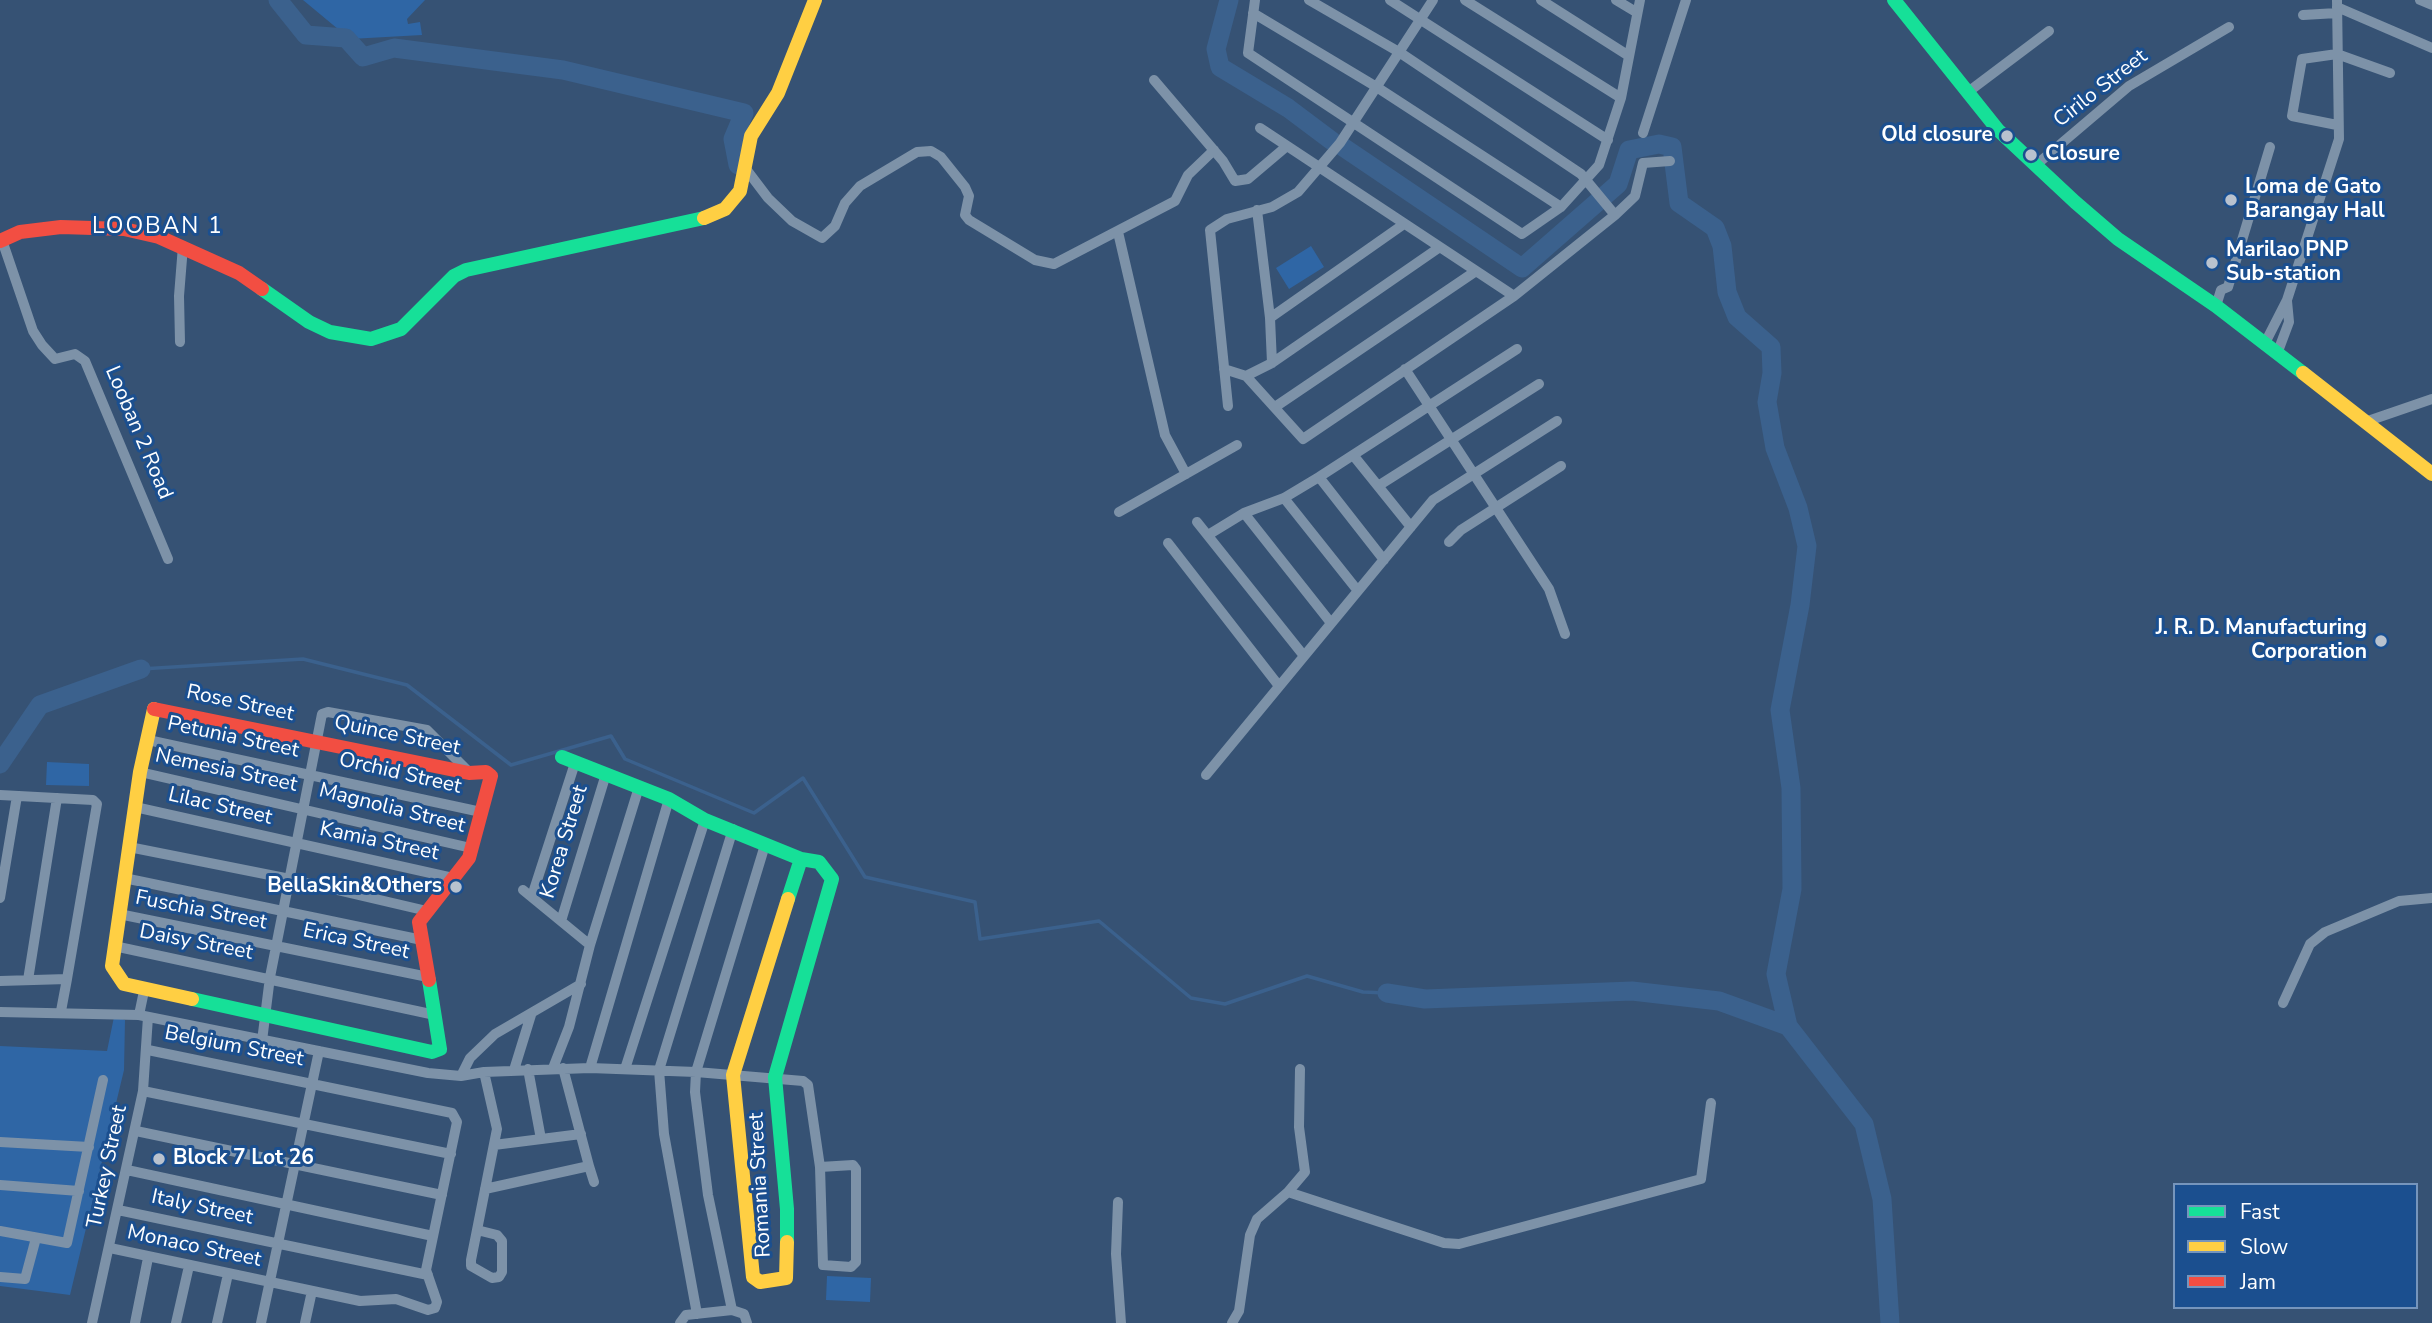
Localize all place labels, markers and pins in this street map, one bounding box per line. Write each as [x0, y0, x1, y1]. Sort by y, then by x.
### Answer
place label: Old closure [1881, 123, 1993, 149]
marker: Old closure [1999, 128, 2015, 144]
place label: Closure [2045, 142, 2120, 168]
marker: Closure [2023, 147, 2039, 163]
place label: Loma de Gato Barangay Hall [2245, 175, 2385, 225]
marker: Loma de Gato Barangay Hall [2223, 192, 2239, 208]
place label: Marilao PNP Sub-station [2226, 238, 2348, 288]
marker: Marilao PNP Sub-station [2204, 255, 2220, 271]
place label: J. R. D. Manufacturing Corporation [2156, 616, 2367, 666]
marker: J. R. D. Manufacturing Corporation [2373, 633, 2389, 649]
place label: BellaSkin&Others [267, 874, 442, 900]
marker: BellaSkin&Others [448, 879, 464, 895]
place label: Block 7 Lot 26 [173, 1146, 314, 1172]
marker: Block 7 Lot 26 [151, 1151, 167, 1167]

